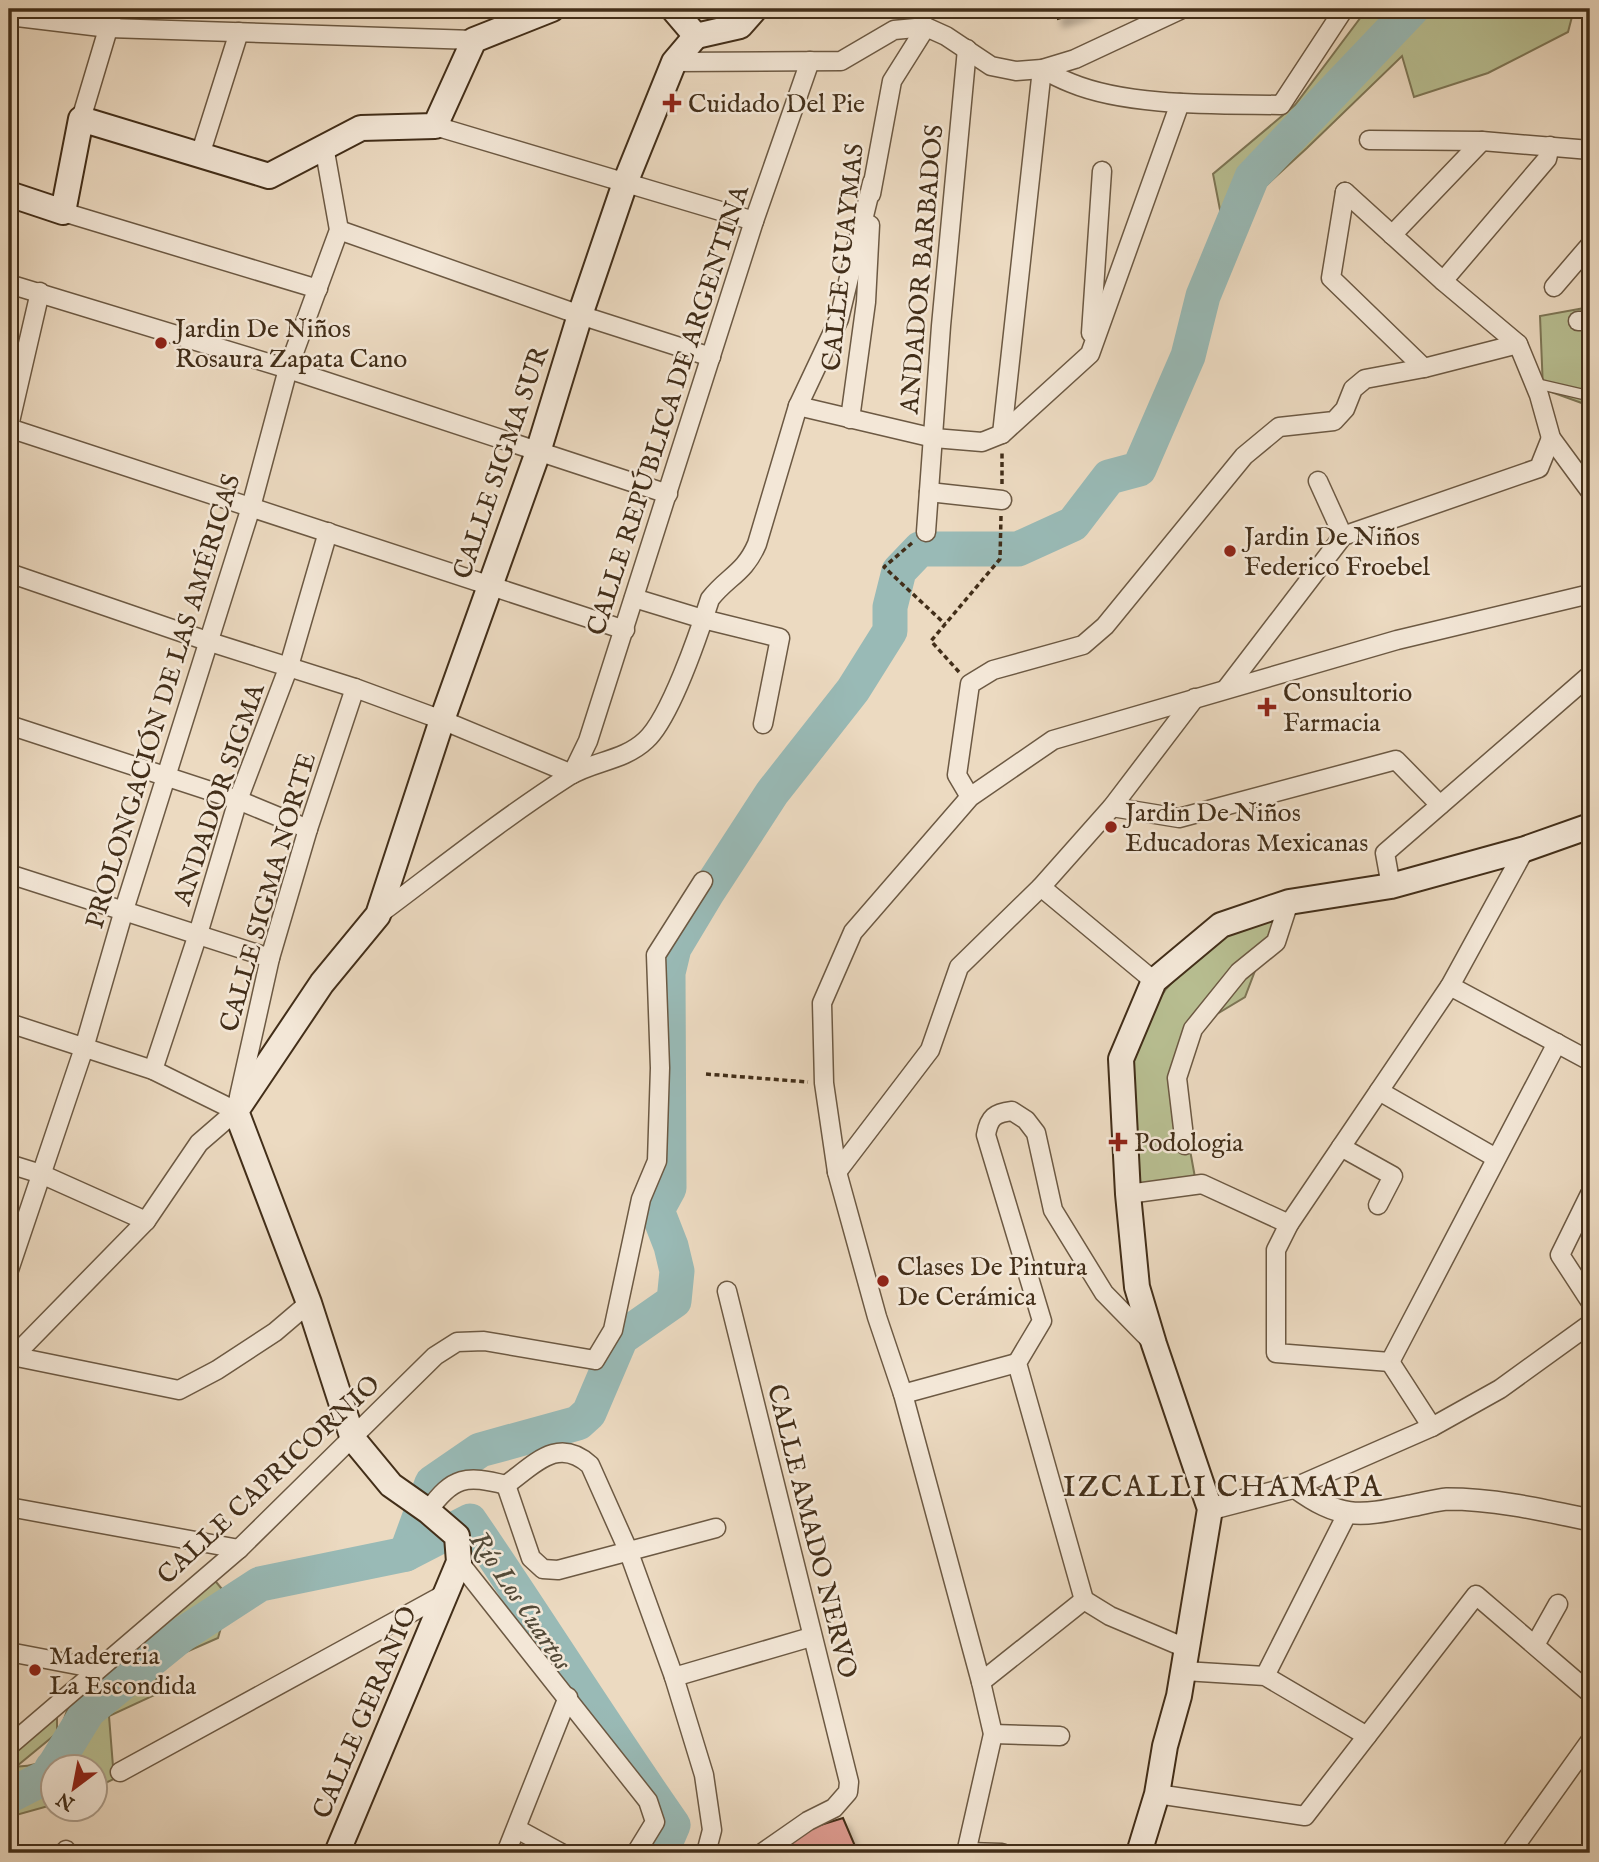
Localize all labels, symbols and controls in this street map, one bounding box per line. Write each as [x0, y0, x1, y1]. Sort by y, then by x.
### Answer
place label: Cuidado Del Pie [688, 88, 865, 121]
marker: Cuidado Del Pie [662, 93, 682, 113]
street label: ANDADOR BARBADOS [893, 123, 952, 416]
street label: CALLE GUAYMAS [815, 142, 872, 373]
street label: CALLE REPÚBLICA DE ARGENTINA [580, 180, 757, 640]
place label: Jardin De Niños Rosaura Zapata Cano [172, 313, 407, 376]
marker: Jardin De Niños Rosaura Zapata Cano [153, 335, 169, 351]
street label: CALLE SIGMA SUR [446, 340, 557, 583]
street label: PROLONGACIÓN DE LAS AMÉRICAS [78, 470, 248, 933]
place label: Jardin De Niños Federico Froebel [1241, 521, 1431, 584]
marker: Jardin De Niños Federico Froebel [1222, 543, 1238, 559]
place label: Consultorio Farmacia [1283, 677, 1412, 740]
street label: ANDADOR SIGMA [166, 678, 273, 911]
marker: Consultorio Farmacia [1257, 697, 1277, 717]
street label: CALLE SIGMA NORTE [213, 749, 324, 1036]
place label: Jardin De Niños Educadoras Mexicanas [1122, 797, 1368, 860]
marker: Jardin De Niños Educadoras Mexicanas [1103, 819, 1119, 835]
place label: Podologia [1134, 1127, 1244, 1160]
marker: Podologia [1108, 1132, 1128, 1152]
place label: Clases De Pintura De Cerámica [897, 1251, 1088, 1314]
marker: Clases De Pintura De Cerámica [875, 1273, 891, 1289]
street label: CALLE CAPRICORNIO [151, 1368, 387, 1592]
street label: CALLE AMADO NERVO [759, 1381, 864, 1682]
district label: IZCALLI CHAMAPA [1063, 1469, 1383, 1507]
water label: Río Los Cuartos [461, 1525, 580, 1679]
street label: CALLE GERANIO [306, 1601, 425, 1824]
place label: Madereria La Escondida [49, 1640, 197, 1703]
marker: Madereria La Escondida [27, 1662, 43, 1678]
north arrow [38, 1754, 108, 1824]
text: N [52, 1786, 80, 1816]

